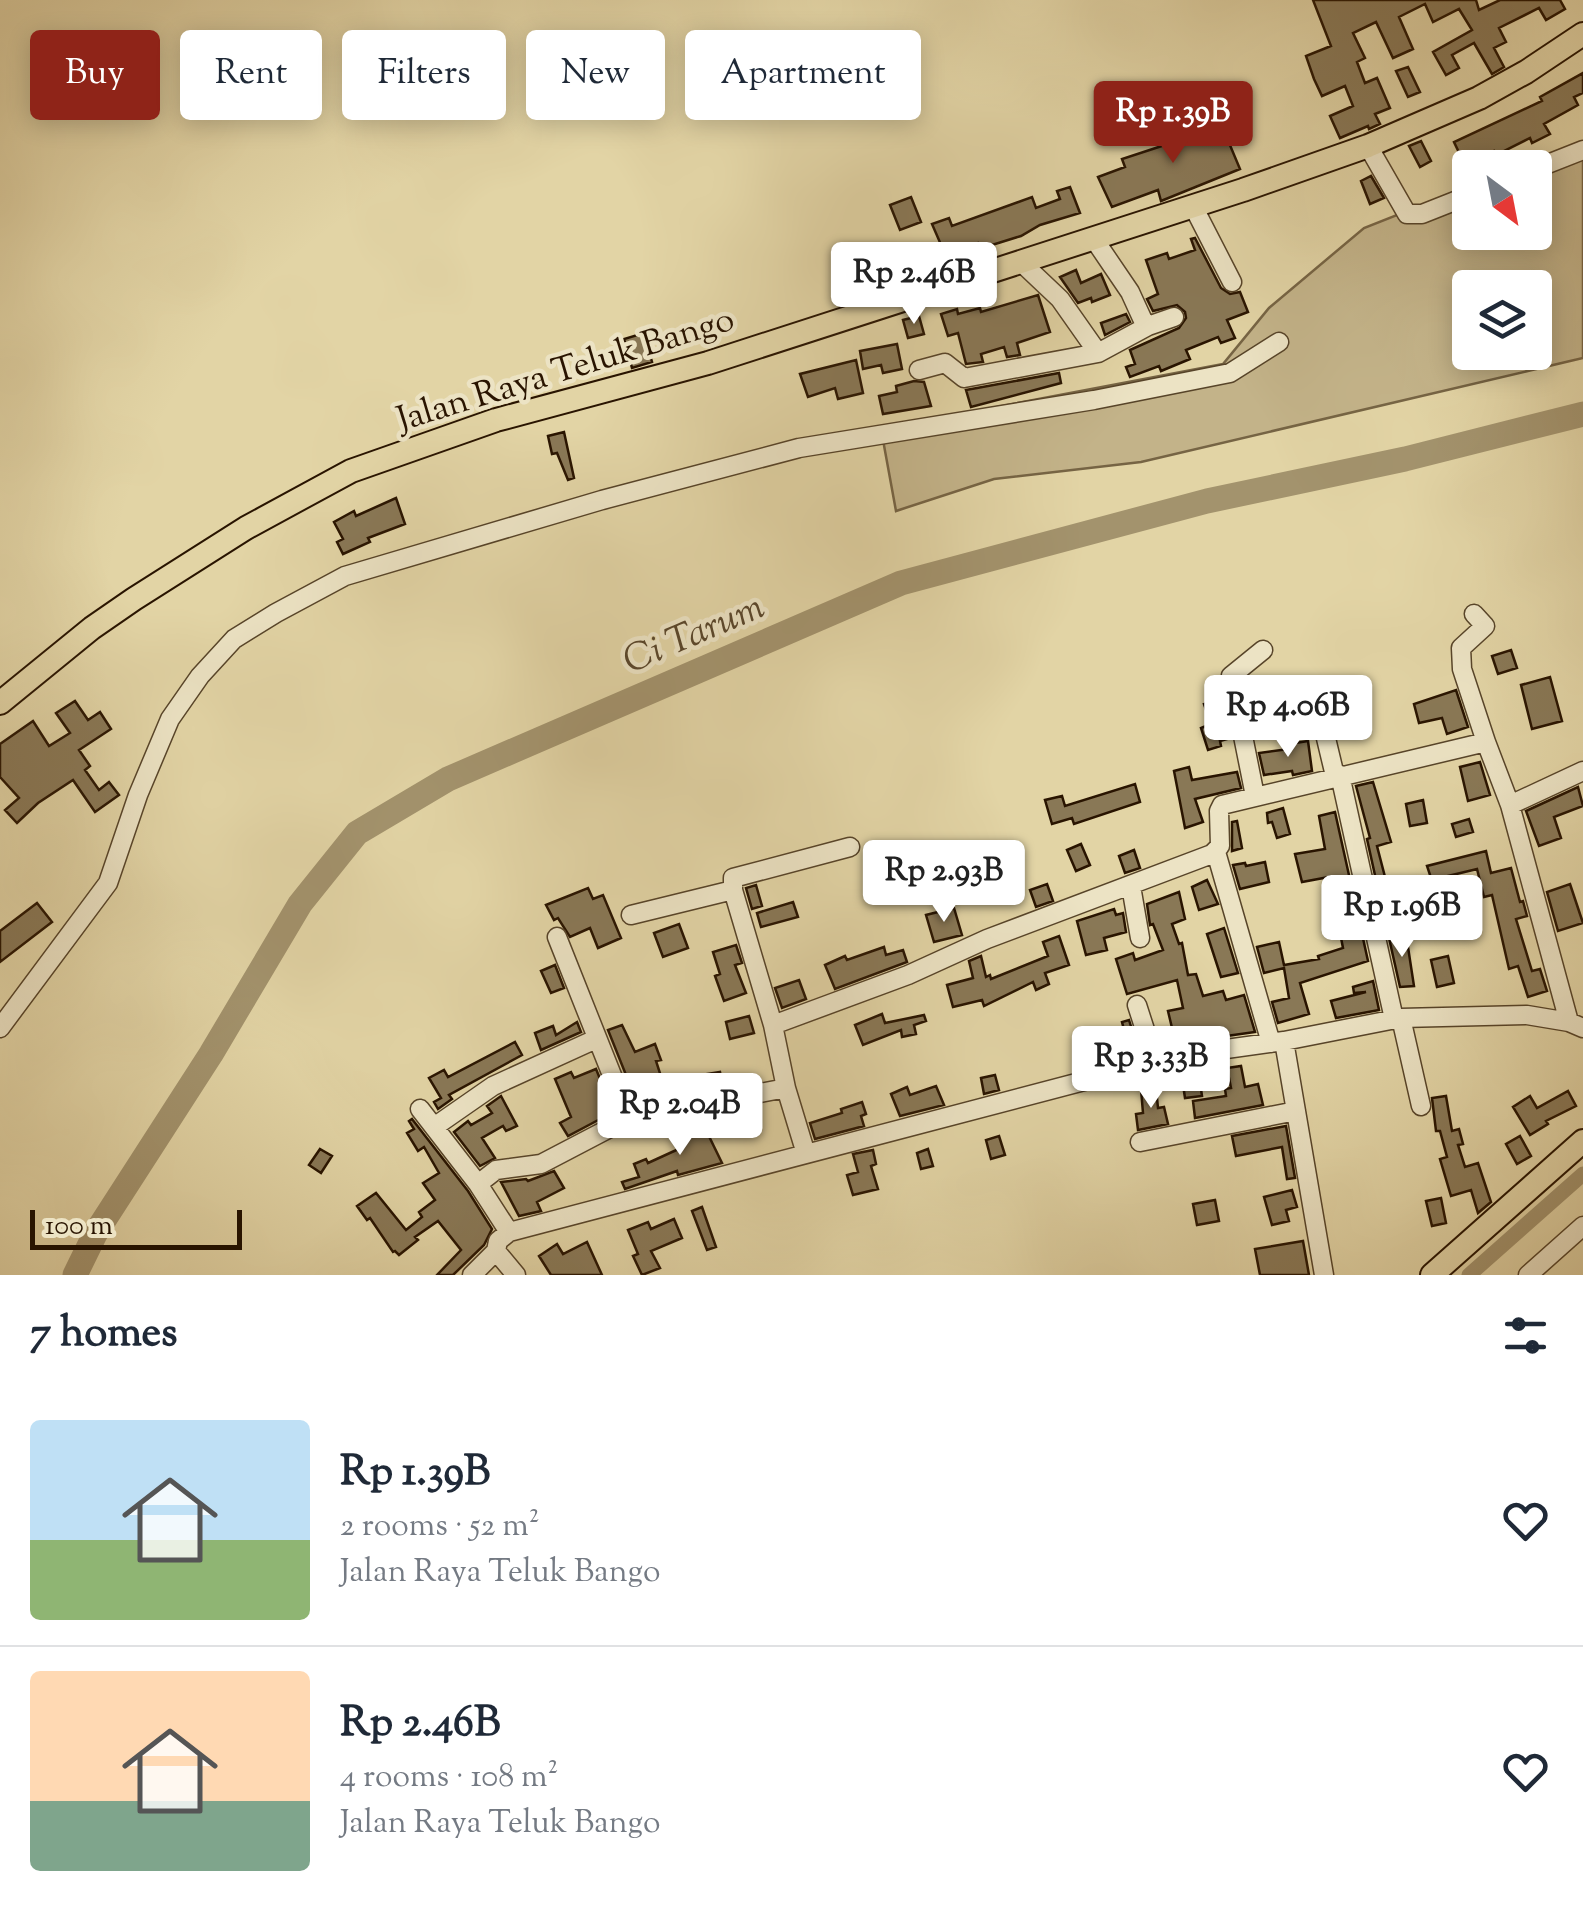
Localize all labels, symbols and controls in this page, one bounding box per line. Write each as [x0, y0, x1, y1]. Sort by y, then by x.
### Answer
chip: Buy [30, 30, 160, 120]
chip: Rent [180, 30, 322, 120]
chip: Filters [342, 30, 506, 120]
chip: New [526, 30, 665, 120]
chip: Apartment [685, 30, 921, 120]
pin: Rp 1.39B [1070, 81, 1276, 166]
text: Rp 1.39B [1116, 90, 1230, 136]
north arrow [1452, 150, 1552, 250]
map controls [1452, 150, 1552, 370]
pin: Rp 2.46B [811, 242, 1017, 327]
text: Rp 2.46B [853, 251, 975, 297]
button: layers [1452, 270, 1552, 370]
street label: Jalan Raya Teluk Bango [389, 296, 741, 448]
water label: Ci Tarum [615, 582, 774, 690]
pin: Rp 4.06B [1185, 675, 1391, 760]
text: Rp 4.06B [1226, 684, 1350, 730]
pin: Rp 2.93B [841, 840, 1047, 925]
text: Rp 2.93B [885, 849, 1003, 895]
pin: Rp 1.96B [1299, 875, 1505, 960]
text: Rp 1.96B [1343, 884, 1461, 930]
pin: Rp 3.33B [1048, 1026, 1254, 1111]
text: Rp 3.33B [1094, 1035, 1208, 1081]
pin: Rp 2.04B [577, 1073, 783, 1158]
text: Rp 2.04B [619, 1082, 741, 1128]
scale bar [30, 1205, 242, 1250]
text: 100 m [45, 1207, 113, 1247]
text: 7 homes [30, 1305, 178, 1365]
icon: filters [1498, 1308, 1553, 1363]
text: Rp 1.39B [340, 1444, 490, 1504]
icon: home [110, 1460, 230, 1580]
icon: heart [1498, 1493, 1553, 1548]
text: 2 rooms · 52 m² [340, 1504, 540, 1550]
text: Jalan Raya Teluk Bango [340, 1550, 660, 1596]
text: Rp 2.46B [340, 1695, 500, 1755]
icon: home [110, 1711, 230, 1831]
icon: heart [1498, 1744, 1553, 1799]
text: 4 rooms · 108 m² [340, 1755, 558, 1801]
text: Jalan Raya Teluk Bango [340, 1801, 660, 1847]

